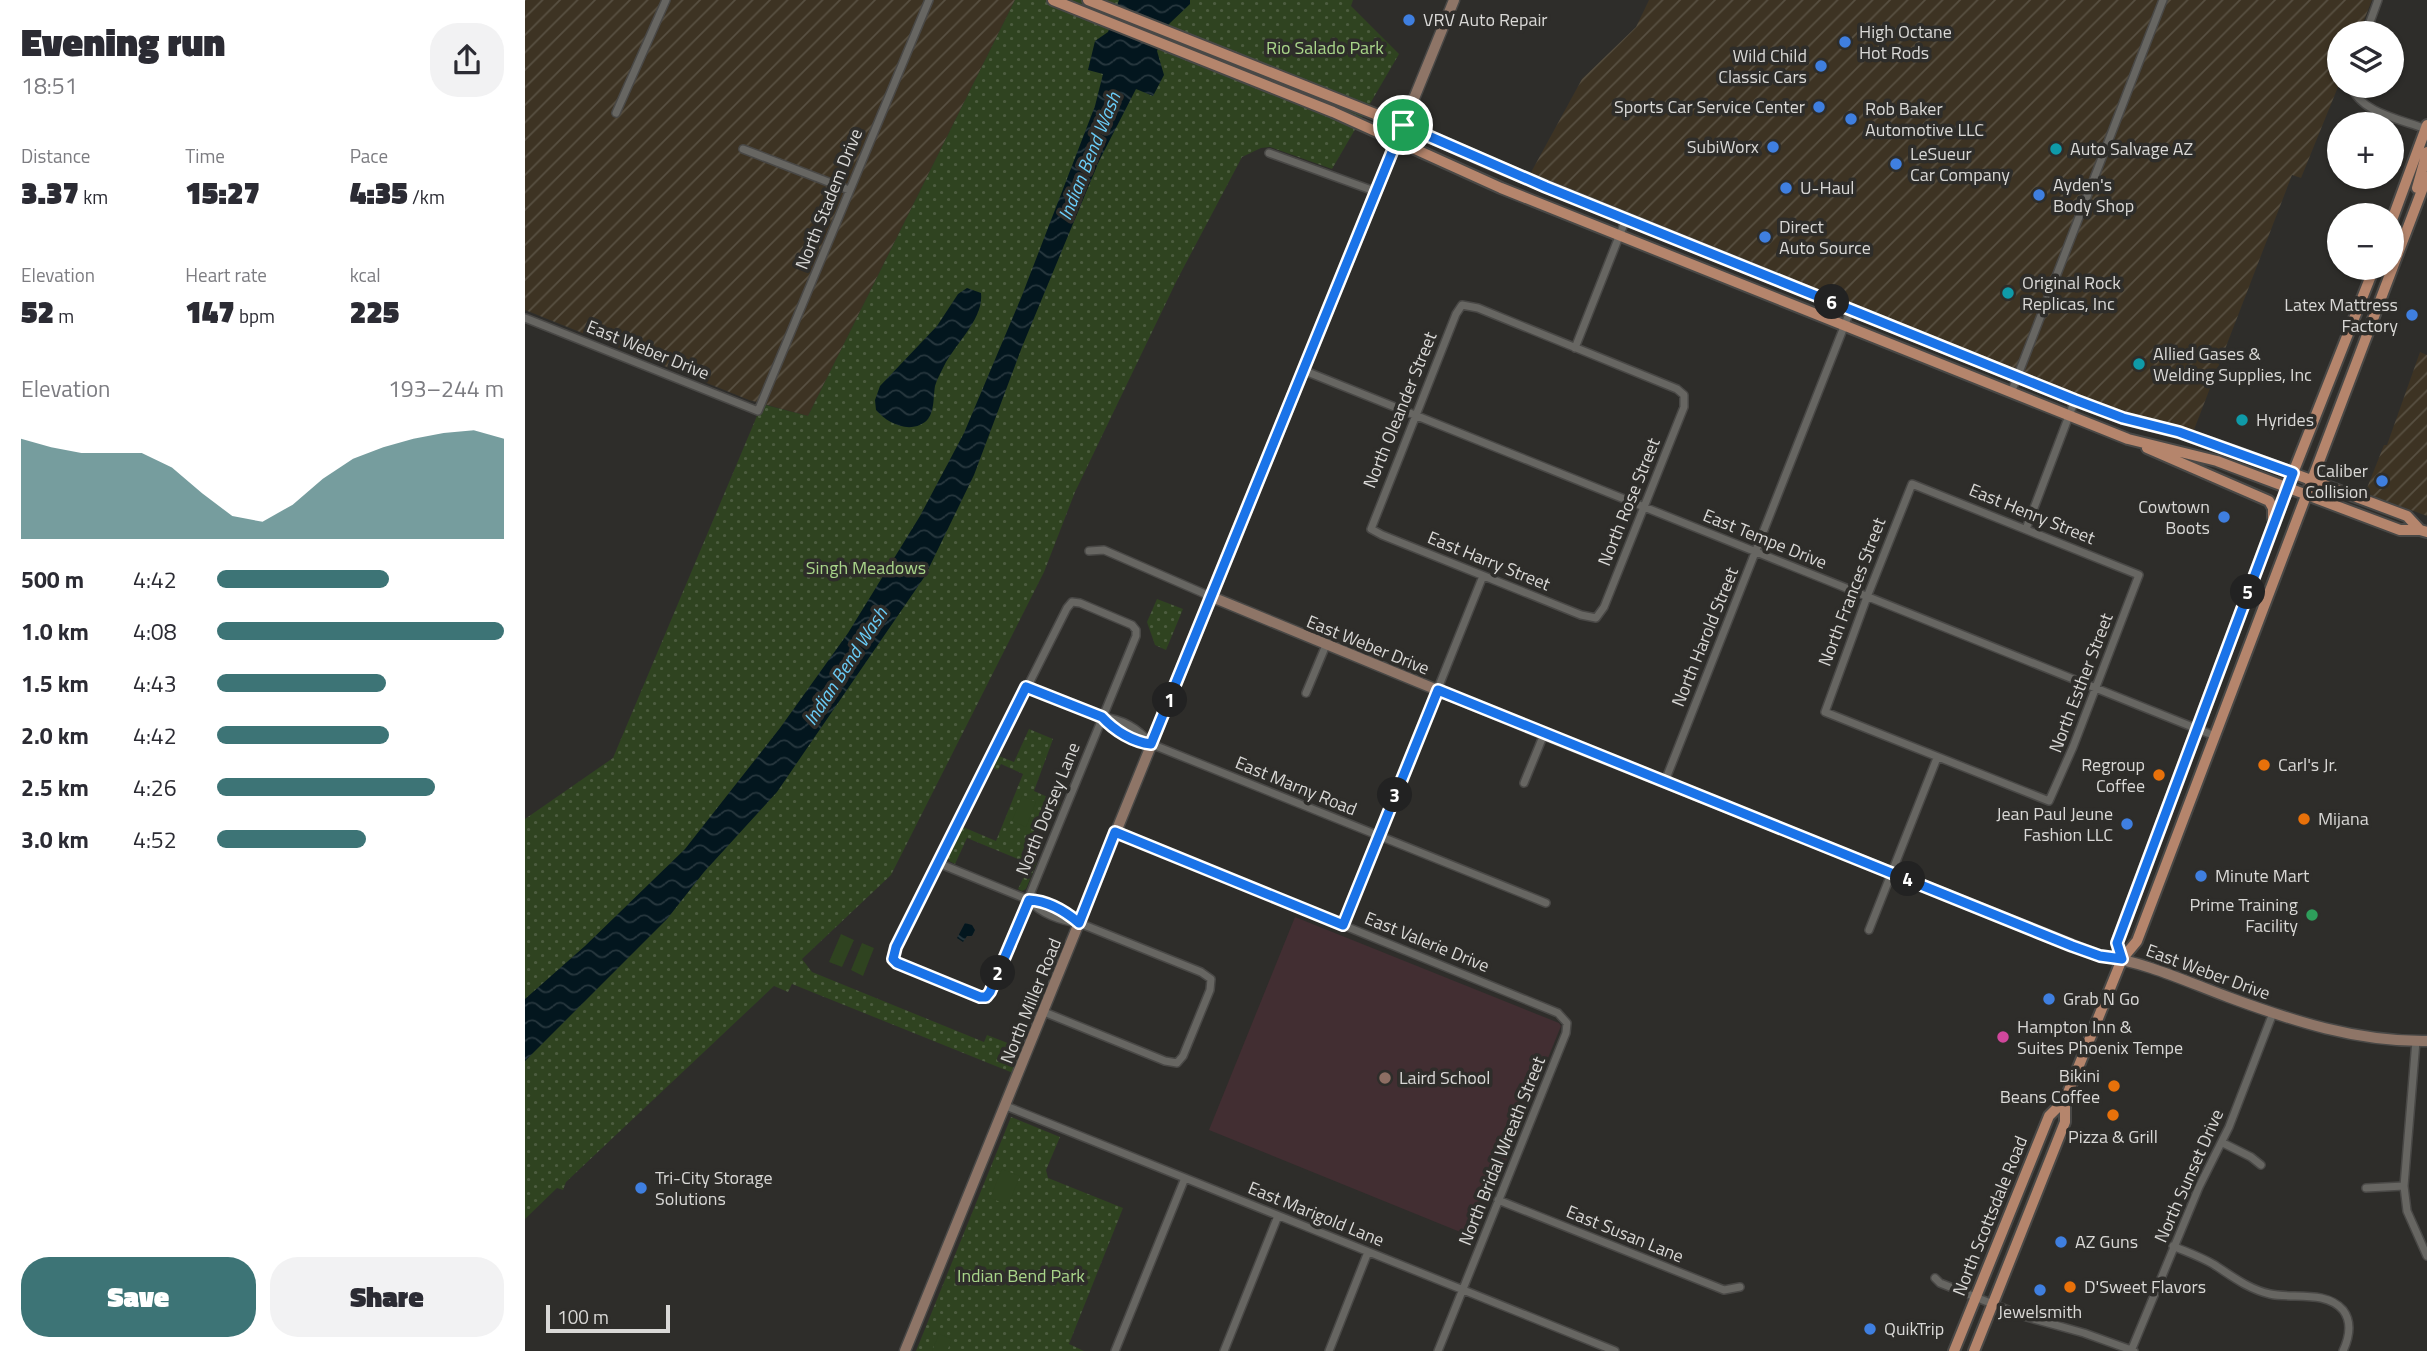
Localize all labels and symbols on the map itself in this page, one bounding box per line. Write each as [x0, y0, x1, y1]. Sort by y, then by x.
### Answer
place label: VRV Auto Repair [1423, 6, 1548, 33]
marker: VRV Auto Repair [1401, 12, 1417, 28]
place label: High Octane Hot Rods [1859, 18, 1952, 66]
park label: Rio Salado Park [1266, 34, 1384, 61]
marker: High Octane Hot Rods [1837, 34, 1853, 50]
place label: Wild Child Classic Cars [1718, 42, 1807, 90]
marker: Wild Child Classic Cars [1813, 58, 1829, 74]
water label: Indian Bend Wash [1050, 87, 1128, 224]
place label: Sports Car Service Center [1614, 93, 1805, 120]
pin [1373, 95, 1433, 155]
place label: Rob Baker Automotive LLC [1865, 95, 1984, 143]
marker: Sports Car Service Center [1811, 99, 1827, 115]
marker: Rob Baker Automotive LLC [1843, 111, 1859, 127]
street label: North Stadem Drive [788, 124, 869, 273]
place label: SubiWorx [1687, 133, 1759, 160]
place label: Auto Salvage AZ [2070, 135, 2193, 162]
marker: SubiWorx [1765, 139, 1781, 155]
place label: LeSueur Car Company [1910, 140, 2010, 188]
marker: Auto Salvage AZ [2048, 141, 2064, 157]
marker: LeSueur Car Company [1888, 156, 1904, 172]
place label: Ayden's Body Shop [2053, 171, 2134, 219]
place label: U-Haul [1800, 174, 1854, 201]
marker: U-Haul [1778, 180, 1794, 196]
marker: Ayden's Body Shop [2031, 187, 2047, 203]
place label: Direct Auto Source [1779, 213, 1871, 261]
marker: Direct Auto Source [1757, 229, 1773, 245]
place label: Original Rock Replicas, Inc [2022, 269, 2121, 317]
pin: 6 [1815, 284, 1849, 320]
marker: Original Rock Replicas, Inc [2000, 285, 2016, 301]
place label: Latex Mattress Factory [2284, 291, 2398, 339]
marker: Latex Mattress Factory [2404, 307, 2420, 323]
street label: East Weber Drive [583, 313, 714, 386]
street label: North Oleander Street [1356, 327, 1444, 492]
place label: Allied Gases & Welding Supplies, Inc [2153, 340, 2312, 388]
marker: Allied Gases & Welding Supplies, Inc [2131, 356, 2147, 372]
place label: Hyrides [2256, 406, 2314, 433]
marker: Hyrides [2234, 412, 2250, 428]
street label: North Rose Street [1591, 433, 1667, 570]
place label: Caliber Collision [2305, 457, 2368, 505]
marker: Caliber Collision [2374, 473, 2390, 489]
street label: East Henry Street [1965, 476, 2100, 551]
place label: Cowtown Boots [2138, 493, 2210, 541]
street label: East Tempe Drive [1699, 501, 1831, 576]
marker: Cowtown Boots [2216, 509, 2232, 525]
street label: North Frances Street [1811, 513, 1893, 670]
street label: East Harry Street [1424, 524, 1555, 598]
park label: Singh Meadows [806, 554, 926, 581]
street label: North Harold Street [1664, 562, 1745, 711]
pin: 5 [2231, 574, 2265, 610]
water label: Indian Bend Wash [795, 600, 894, 731]
street label: East Weber Drive [1303, 608, 1434, 681]
street label: North Esther Street [2041, 608, 2120, 757]
pin: 1 [1153, 682, 1187, 718]
street label: North Dorsey Lane [1009, 738, 1087, 879]
street label: East Marny Road [1231, 749, 1361, 822]
place label: Regroup Coffee [2081, 751, 2145, 799]
place label: Carl's Jr. [2278, 751, 2338, 778]
marker: Carl's Jr. [2256, 757, 2272, 773]
marker: Regroup Coffee [2151, 767, 2167, 783]
pin: 3 [1377, 778, 1413, 812]
place label: Jean Paul Jeune Fashion LLC [1996, 800, 2113, 848]
place label: Mijana [2318, 805, 2369, 832]
marker: Mijana [2296, 811, 2312, 827]
marker: Jean Paul Jeune Fashion LLC [2119, 816, 2135, 832]
pin: 4 [1891, 862, 1925, 896]
place label: Minute Mart [2215, 862, 2310, 889]
marker: Minute Mart [2193, 868, 2209, 884]
place label: Prime Training Facility [2189, 891, 2298, 939]
street label: East Valerie Drive [1361, 904, 1494, 979]
marker: Prime Training Facility [2304, 907, 2320, 923]
street label: North Miller Road [993, 934, 1068, 1068]
street label: East Weber Drive [2142, 937, 2274, 1007]
pin: 2 [981, 956, 1015, 990]
place label: Grab N Go [2063, 985, 2139, 1012]
marker: Grab N Go [2041, 991, 2057, 1007]
place label: Hampton Inn & Suites Phoenix Tempe [2017, 1013, 2183, 1061]
marker: Hampton Inn & Suites Phoenix Tempe [1995, 1029, 2011, 1045]
street label: North Bridal Wreath Street [1451, 1052, 1552, 1249]
place label: Bikini Beans Coffee [2000, 1062, 2100, 1110]
place label: Laird School [1399, 1064, 1491, 1091]
marker: Laird School [1377, 1070, 1393, 1086]
marker: Bikini Beans Coffee [2106, 1078, 2122, 1094]
street label: North Sunset Drive [2147, 1105, 2230, 1247]
marker: Pizza & Grill [2105, 1107, 2121, 1123]
place label: Pizza & Grill [2068, 1123, 2158, 1150]
street label: North Scottsdale Road [1945, 1132, 2034, 1300]
place label: Tri-City Storage Solutions [655, 1164, 773, 1212]
street label: East Marigold Lane [1244, 1174, 1388, 1253]
marker: Tri-City Storage Solutions [633, 1180, 649, 1196]
street label: East Susan Lane [1562, 1198, 1688, 1269]
place label: AZ Guns [2075, 1228, 2138, 1255]
marker: AZ Guns [2053, 1234, 2069, 1250]
park label: Indian Bend Park [957, 1262, 1085, 1289]
place label: D'Sweet Flavors [2084, 1273, 2206, 1300]
marker: D'Sweet Flavors [2062, 1279, 2078, 1295]
marker: Jewelsmith [2032, 1282, 2048, 1298]
place label: Jewelsmith [1998, 1298, 2082, 1325]
scale bar [546, 1302, 670, 1334]
place label: QuikTrip [1884, 1315, 1944, 1342]
marker: QuikTrip [1862, 1321, 1878, 1337]

